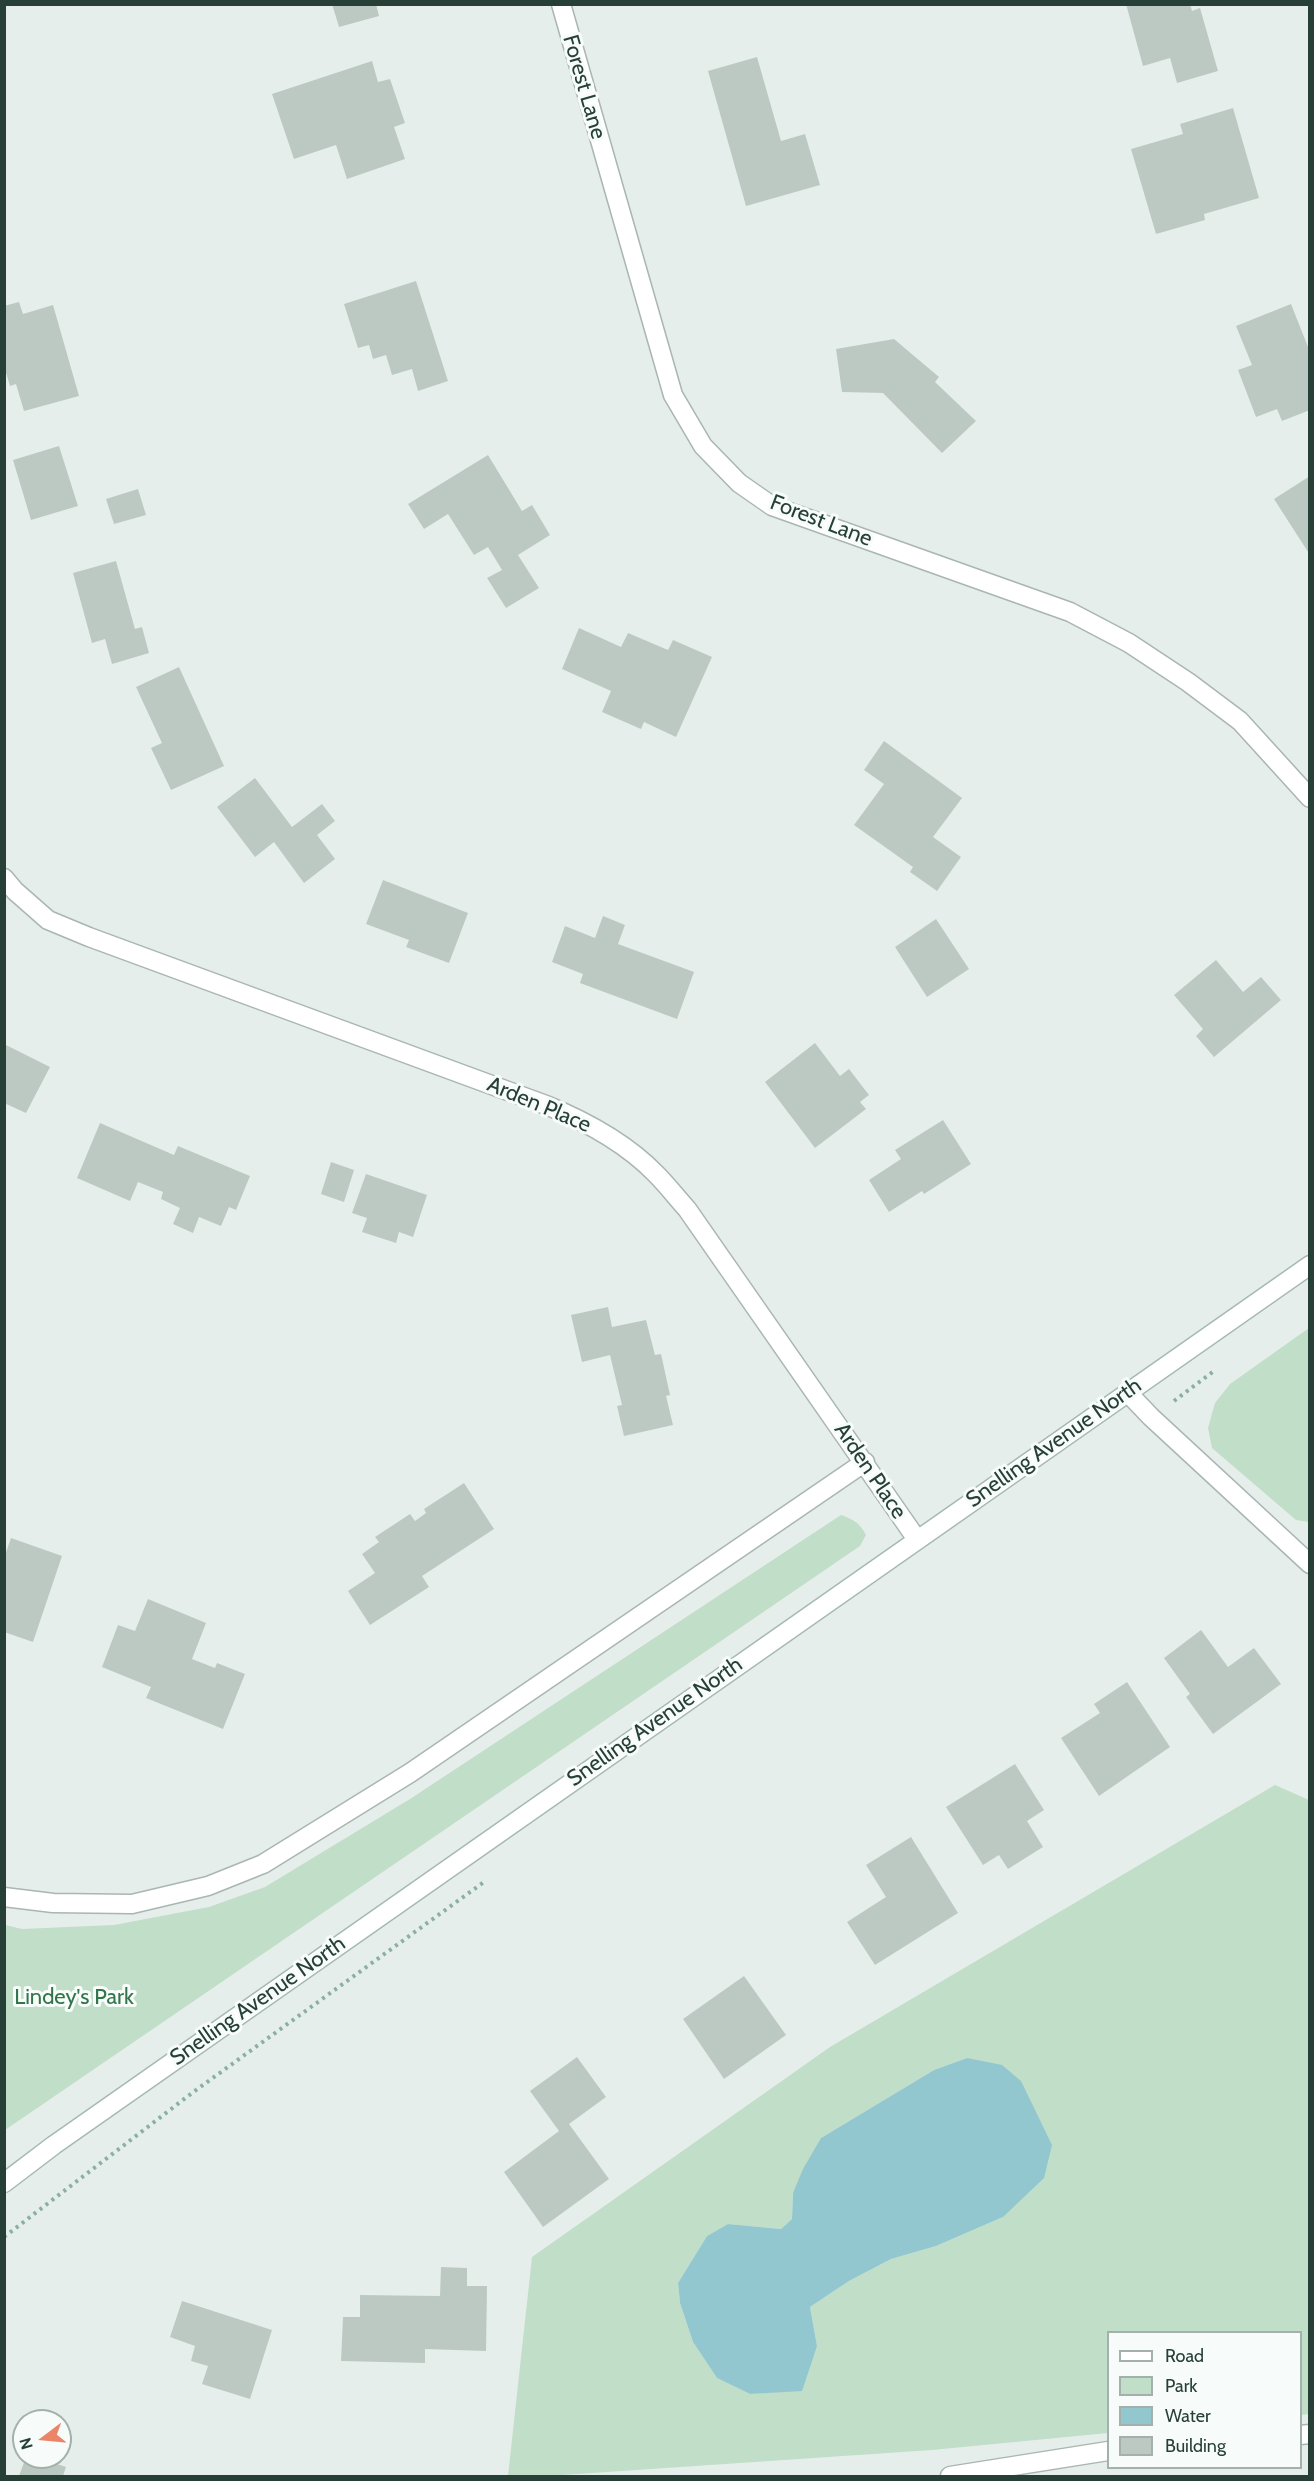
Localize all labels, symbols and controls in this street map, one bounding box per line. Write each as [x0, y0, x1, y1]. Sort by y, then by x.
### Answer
street label: Forest Lane [557, 32, 611, 142]
street label: Forest Lane [766, 489, 876, 553]
street label: Arden Place [483, 1071, 595, 1139]
street label: Snelling Avenue North [961, 1373, 1147, 1513]
street label: Arden Place [828, 1418, 912, 1524]
street label: Snelling Avenue North [562, 1652, 748, 1792]
street label: Snelling Avenue North [165, 1931, 351, 2071]
park label: Lindey's Park [14, 1985, 134, 2011]
legend [1107, 2331, 1302, 2469]
text: Road [1165, 2345, 1204, 2367]
text: Park [1165, 2375, 1197, 2397]
text: Water [1165, 2405, 1211, 2427]
north arrow [12, 2409, 72, 2469]
text: N [15, 2435, 37, 2452]
text: Building [1165, 2435, 1226, 2457]

